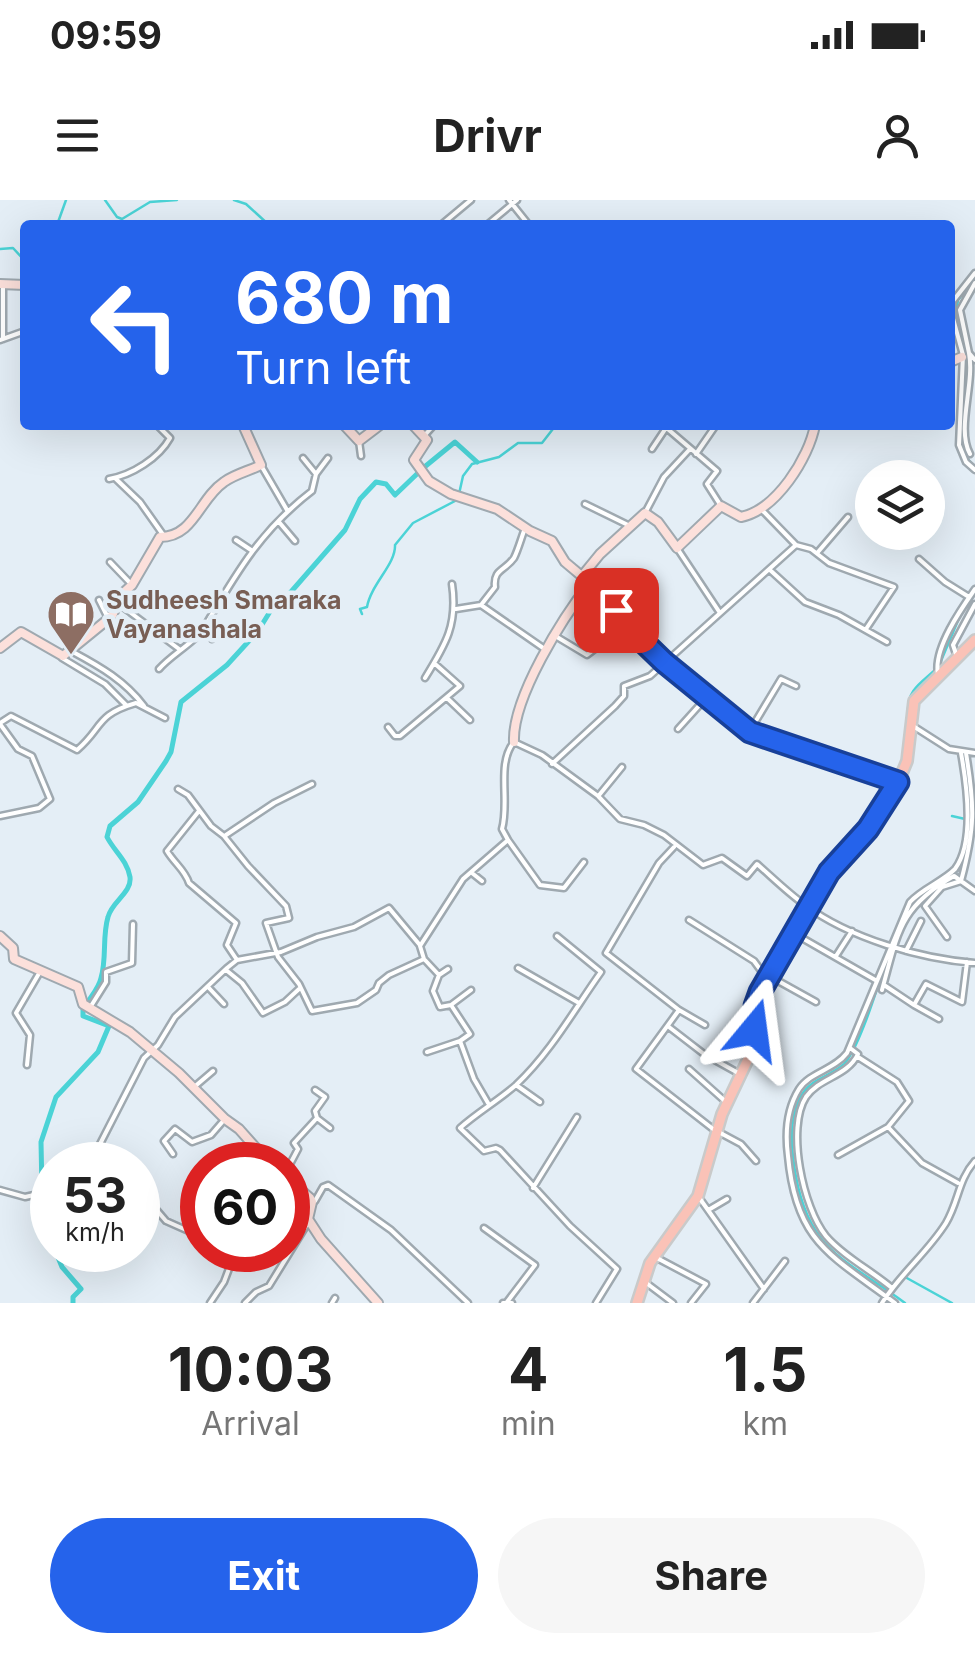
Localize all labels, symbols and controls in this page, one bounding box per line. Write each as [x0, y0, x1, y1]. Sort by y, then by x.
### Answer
text: 09:59 [50, 12, 162, 58]
icon: menu [50, 108, 105, 163]
text: Drivr [433, 108, 542, 163]
icon: person [870, 108, 925, 163]
text: 680 m [235, 255, 454, 340]
icon: left [70, 260, 200, 390]
text: Turn left [235, 340, 411, 395]
map controls [855, 460, 945, 550]
button: layers [855, 460, 945, 550]
pin [574, 568, 659, 653]
icon: arrive [589, 583, 644, 638]
place label: Sudheesh Smaraka Vayanashala [106, 585, 342, 644]
library icon: Sudheesh Smaraka Vayanashala [45, 588, 97, 656]
position arrow [702, 978, 806, 1082]
speed limit sign: 60 [180, 1142, 310, 1272]
text: 53 [63, 1165, 127, 1225]
text: km/h [65, 1217, 125, 1247]
text: 10:03 [168, 1333, 333, 1405]
text: 4 [508, 1333, 549, 1405]
text: 1.5 [723, 1333, 807, 1405]
text: Arrival [201, 1404, 300, 1443]
text: min [501, 1404, 556, 1443]
text: km [743, 1404, 788, 1443]
button: Exit [50, 1518, 478, 1633]
button: Share [498, 1518, 925, 1633]

